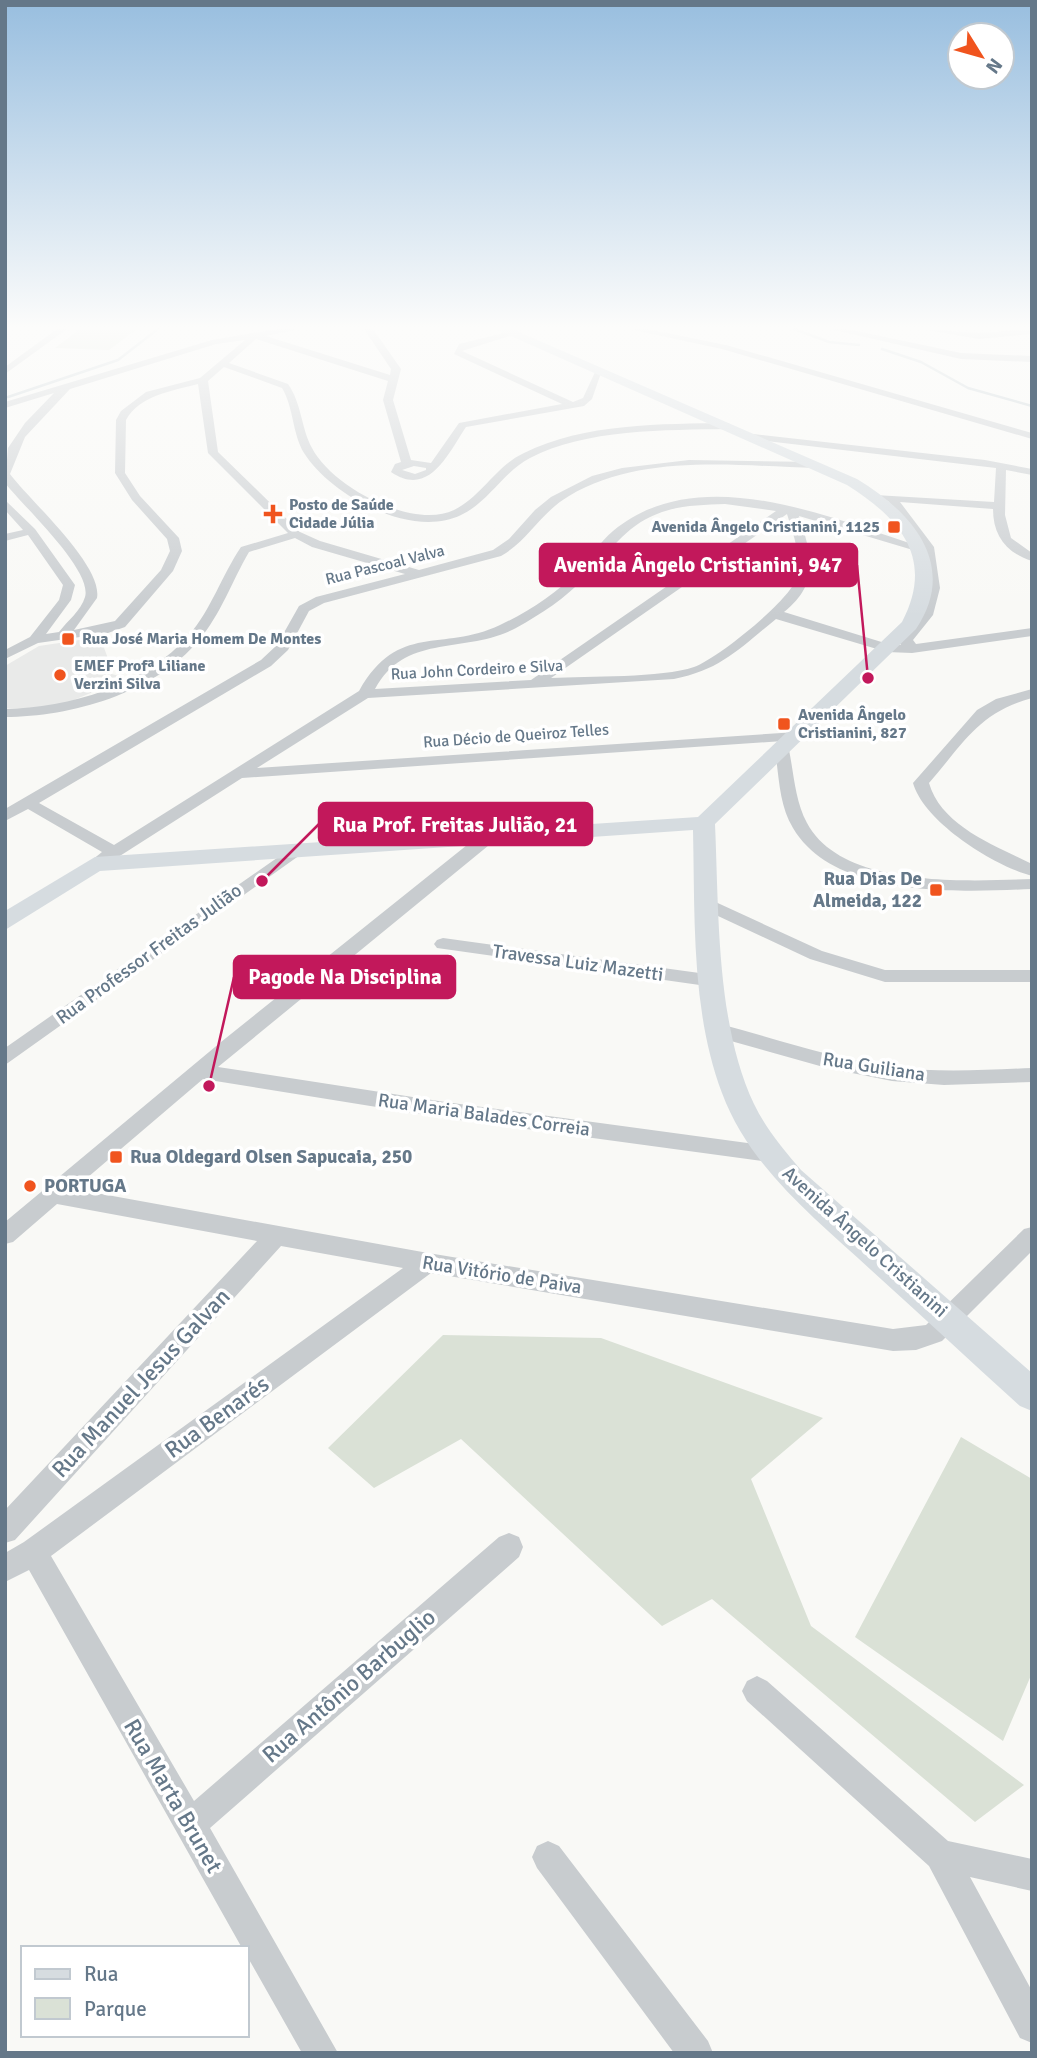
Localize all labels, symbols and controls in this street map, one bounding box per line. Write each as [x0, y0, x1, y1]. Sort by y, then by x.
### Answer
north arrow [946, 21, 1016, 91]
text: N [980, 53, 1007, 78]
place label: Posto de Saúde Cidade Júlia [289, 495, 394, 533]
marker: Posto de Saúde Cidade Júlia [263, 504, 283, 524]
place label: Avenida Ângelo Cristianini, 1125 [651, 517, 880, 537]
marker: Avenida Ângelo Cristianini, 1125 [886, 519, 902, 535]
street label: Rua Pascoal Valva [323, 541, 447, 589]
callout: Avenida Ângelo Cristianini, 947 [540, 544, 857, 586]
text: Avenida Ângelo Cristianini, 947 [554, 552, 842, 578]
place label: Rua José Maria Homem De Montes [82, 629, 321, 649]
marker: Rua José Maria Homem De Montes [60, 631, 76, 647]
street label: Rua John Cordeiro e Silva [390, 655, 564, 685]
place label: EMEF Profª Liliane Verzini Silva [74, 656, 206, 694]
marker: EMEF Profª Liliane Verzini Silva [52, 667, 68, 683]
place label: Avenida Ângelo Cristianini, 827 [798, 705, 907, 743]
marker: Avenida Ângelo Cristianini, 827 [776, 716, 792, 732]
street label: Rua Décio de Queiroz Telles [422, 720, 610, 752]
callout: Rua Prof. Freitas Julião, 21 [319, 803, 592, 845]
text: Rua Prof. Freitas Julião, 21 [333, 812, 577, 838]
place label: Rua Dias De Almeida, 122 [813, 867, 922, 913]
street label: Rua Professor Freitas Julião [51, 878, 247, 1030]
marker: Rua Dias De Almeida, 122 [928, 882, 944, 898]
street label: Travessa Luiz Mazetti [491, 939, 665, 987]
callout: Pagode Na Disciplina [234, 956, 455, 998]
text: Pagode Na Disciplina [248, 964, 442, 990]
street label: Rua Guiliana [821, 1047, 927, 1087]
street label: Rua Maria Balades Correia [376, 1088, 592, 1142]
place label: Rua Oldegard Olsen Sapucaia, 250 [130, 1145, 412, 1169]
marker: Rua Oldegard Olsen Sapucaia, 250 [108, 1149, 124, 1165]
street label: Avenida Ângelo Cristianini [777, 1161, 953, 1323]
place label: PORTUGA [44, 1174, 126, 1198]
marker: PORTUGA [22, 1178, 38, 1194]
street label: Rua Vitório de Paiva [421, 1251, 583, 1299]
street label: Rua Manuel Jesus Galvan [46, 1282, 236, 1484]
street label: Rua Benarés [159, 1369, 275, 1465]
street label: Rua Antônio Barbuglio [256, 1603, 442, 1769]
street label: Rua Marta Brunet [117, 1714, 229, 1878]
legend [21, 1946, 248, 2037]
text: Rua [84, 1961, 118, 1987]
text: Parque [84, 1996, 147, 2022]

